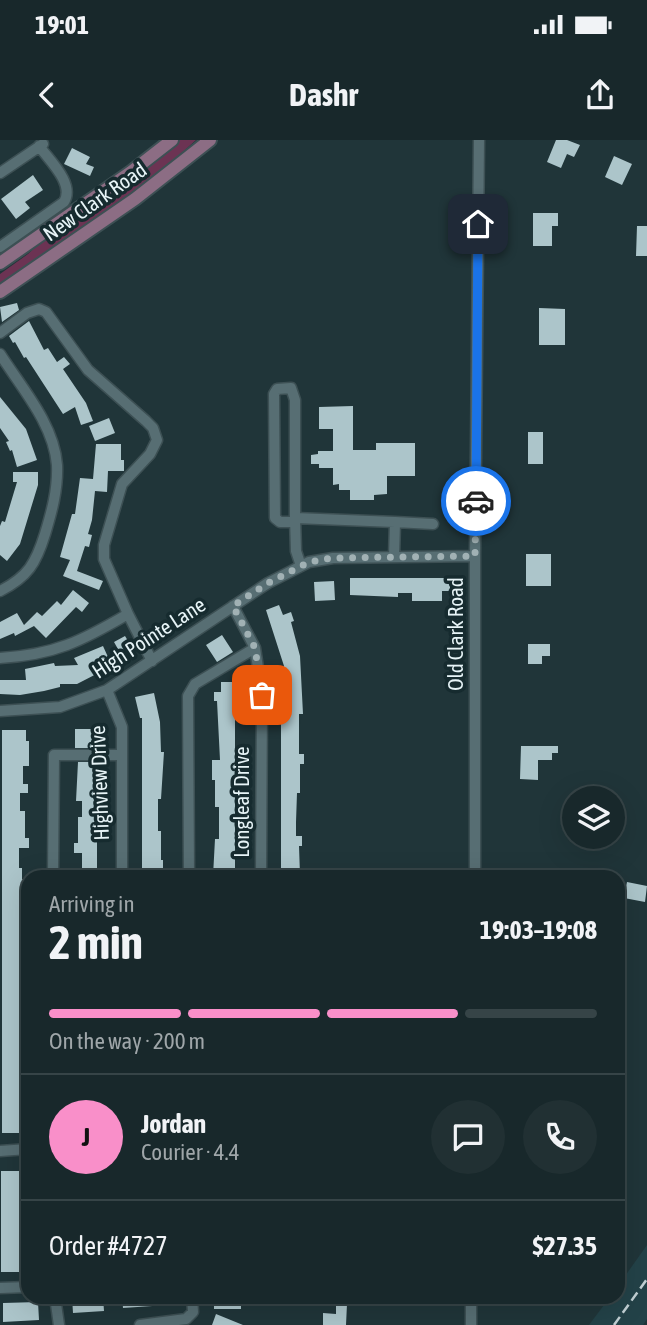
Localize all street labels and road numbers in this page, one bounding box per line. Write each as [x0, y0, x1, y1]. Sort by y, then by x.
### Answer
street label: New Clark Road [38, 157, 151, 246]
street label: Old Clark Road [443, 577, 467, 691]
street label: High Pointe Lane [87, 592, 209, 683]
street label: Highview Drive [85, 725, 113, 841]
street label: Longleaf Drive [229, 746, 253, 858]

